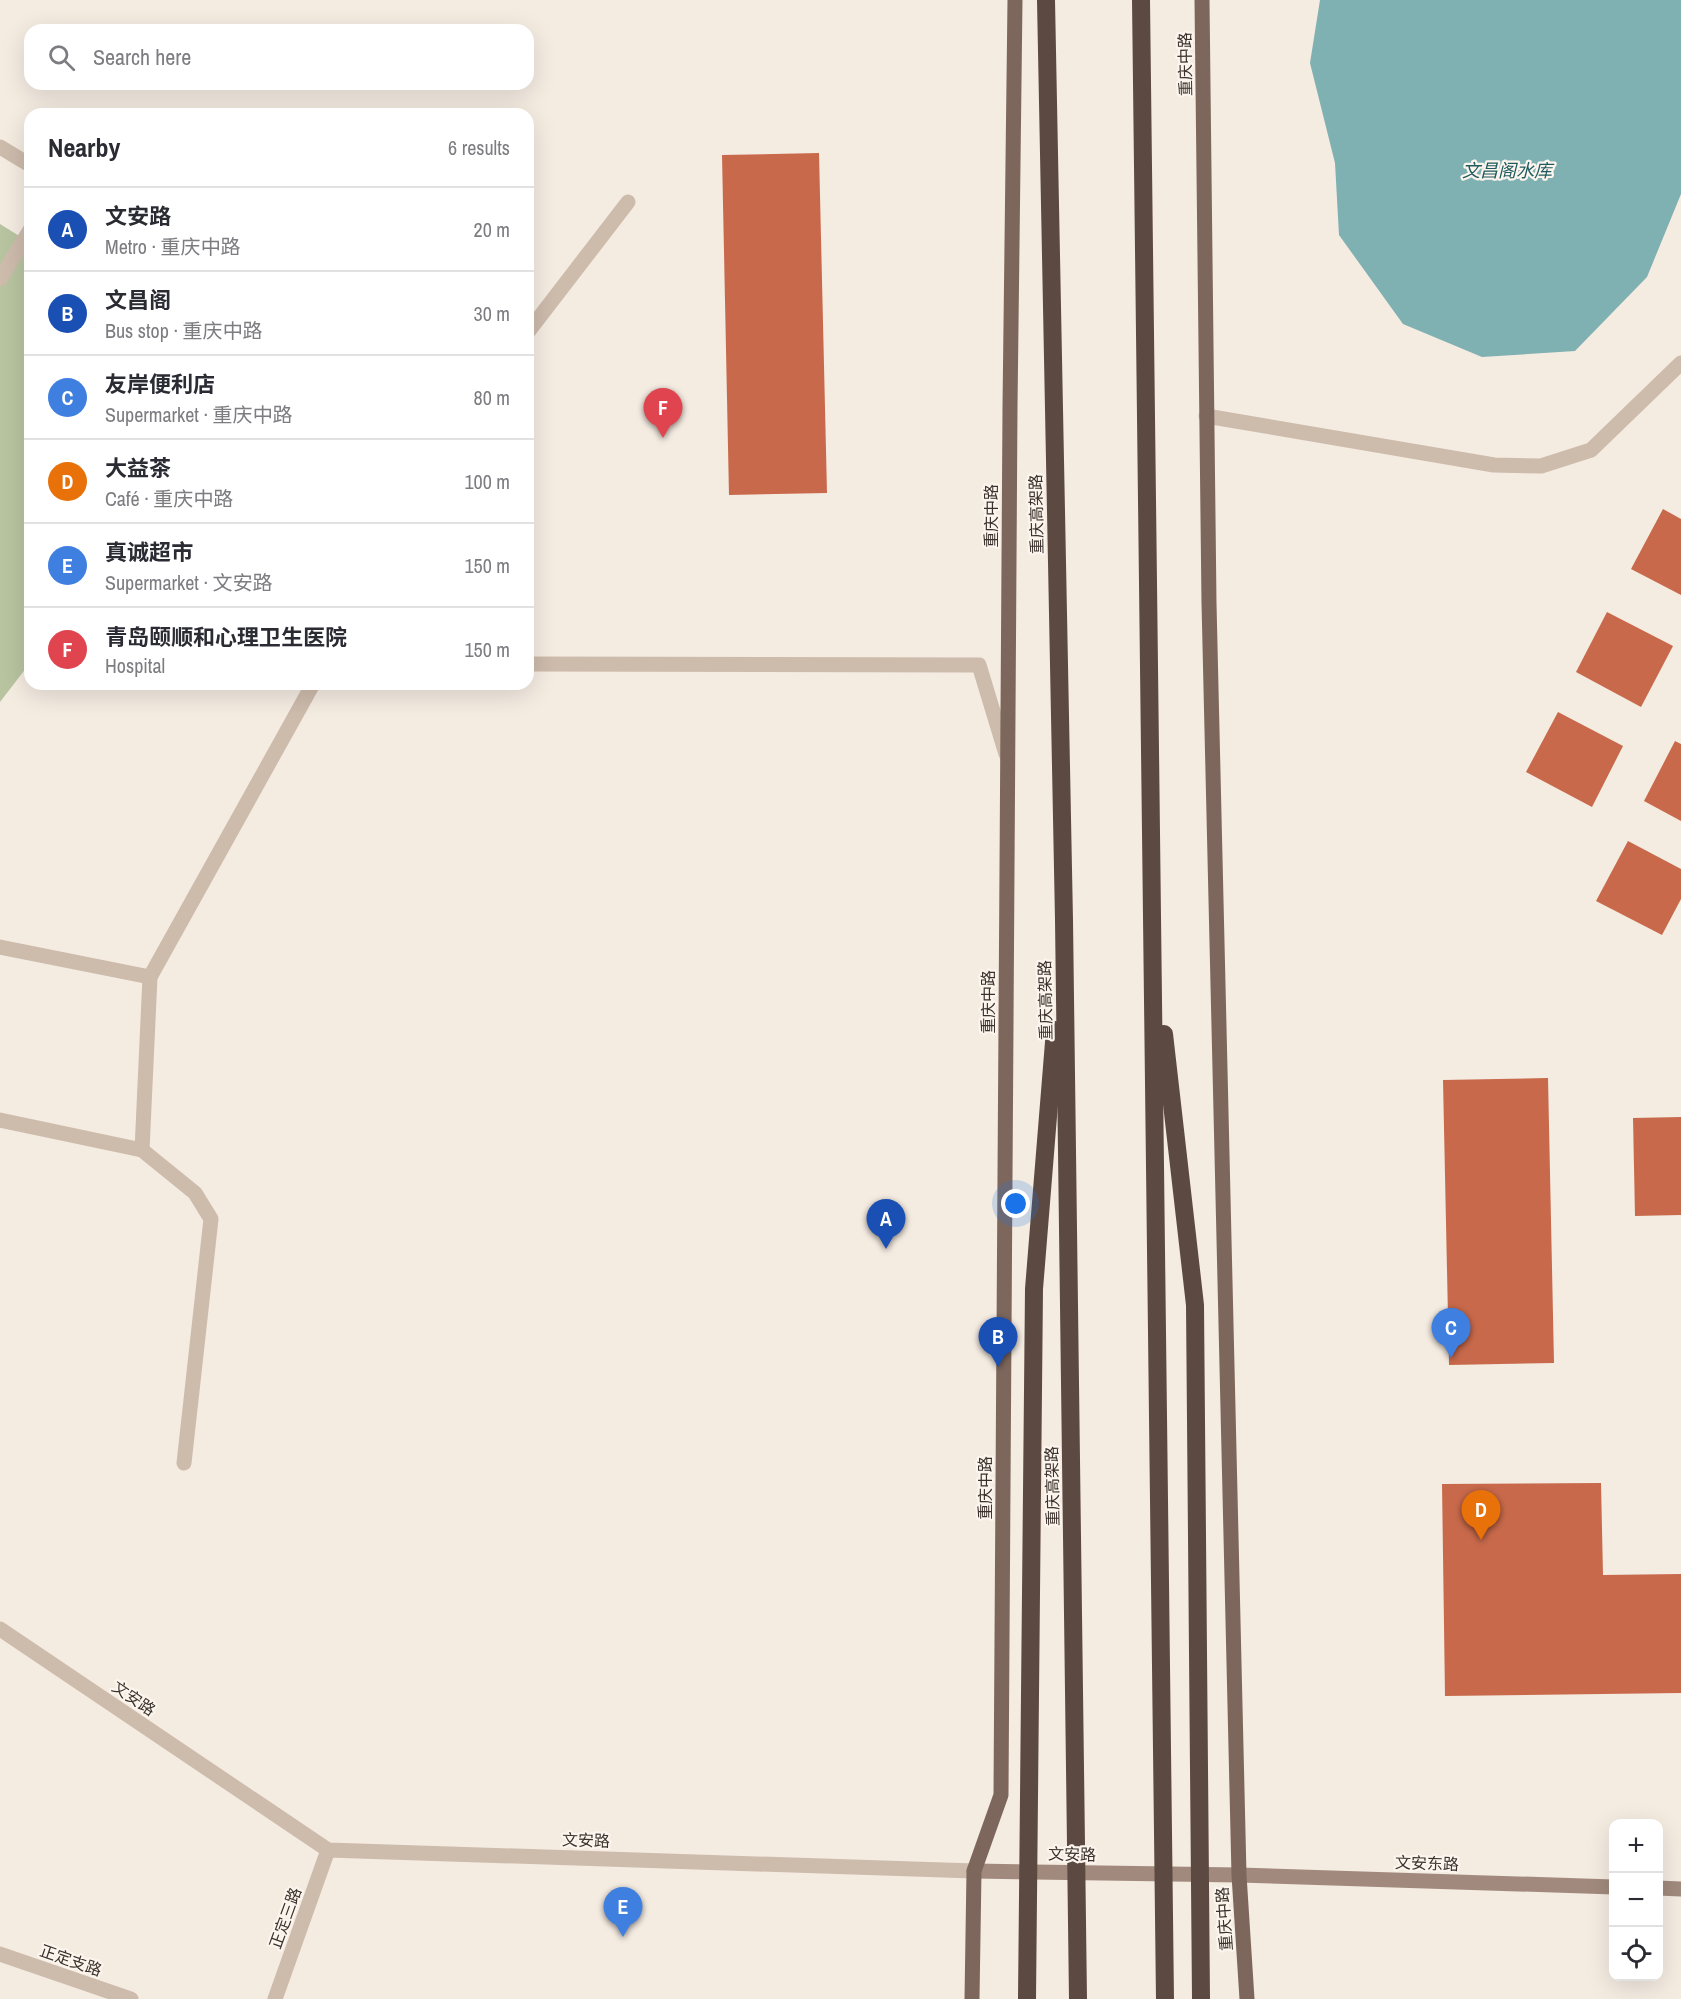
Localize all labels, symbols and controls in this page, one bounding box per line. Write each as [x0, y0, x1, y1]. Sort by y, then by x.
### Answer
search box [24, 24, 534, 90]
street label: 重庆中路 [1173, 32, 1197, 96]
icon: search [45, 41, 78, 74]
text: Search here [93, 42, 191, 72]
text: Nearby [48, 130, 120, 165]
text: 6 results [448, 134, 510, 161]
water label: 文昌阁水库 [1462, 158, 1555, 183]
text: 文安路 [105, 201, 171, 231]
text: A [62, 216, 73, 243]
text: 20 m [474, 216, 510, 243]
text: Metro · 重庆中路 [105, 233, 241, 260]
text: 文昌阁 [105, 285, 171, 315]
text: B [62, 300, 73, 327]
text: 30 m [474, 300, 510, 327]
text: Bus stop · 重庆中路 [105, 317, 263, 344]
text: 友岸便利店 [105, 369, 215, 399]
text: C [62, 384, 73, 411]
text: 80 m [474, 384, 510, 411]
pin: F [644, 388, 682, 438]
text: Supermarket · 重庆中路 [105, 401, 293, 428]
text: 大益茶 [105, 453, 171, 483]
text: D [62, 468, 73, 495]
text: 100 m [464, 468, 510, 495]
street label: 重庆高架路 [1024, 474, 1048, 554]
street label: 重庆中路 [980, 484, 1002, 548]
text: Café · 重庆中路 [105, 485, 233, 512]
text: 真诚超市 [105, 537, 193, 567]
text: E [62, 552, 73, 579]
text: 150 m [464, 552, 510, 579]
text: Supermarket · 文安路 [105, 569, 273, 596]
text: 青岛颐顺和心理卫生医院 [105, 622, 347, 652]
text: F [62, 636, 73, 663]
text: 150 m [464, 636, 510, 663]
text: Hospital [105, 652, 165, 679]
street label: 重庆高架路 [1033, 960, 1057, 1040]
street label: 重庆中路 [977, 970, 999, 1034]
your location [1001, 1189, 1030, 1218]
pin: A [866, 1200, 906, 1249]
pin: C [1432, 1308, 1470, 1358]
pin: B [978, 1318, 1018, 1367]
street label: 重庆高架路 [1040, 1446, 1064, 1526]
street label: 重庆中路 [974, 1456, 996, 1520]
pin: D [1462, 1490, 1500, 1540]
street label: 文安路 [108, 1675, 160, 1721]
map controls [1609, 1819, 1663, 1981]
button: + [1609, 1819, 1663, 1873]
street label: 文安路 [562, 1828, 610, 1852]
street label: 文安路 [1048, 1843, 1096, 1865]
street label: 文安东路 [1395, 1851, 1459, 1875]
button: − [1609, 1873, 1663, 1927]
street label: 正定三路 [264, 1884, 306, 1952]
street label: 重庆中路 [1211, 1886, 1237, 1952]
pin: E [604, 1888, 642, 1937]
button: locate [1609, 1927, 1663, 1981]
street label: 正定支路 [37, 1939, 105, 1981]

